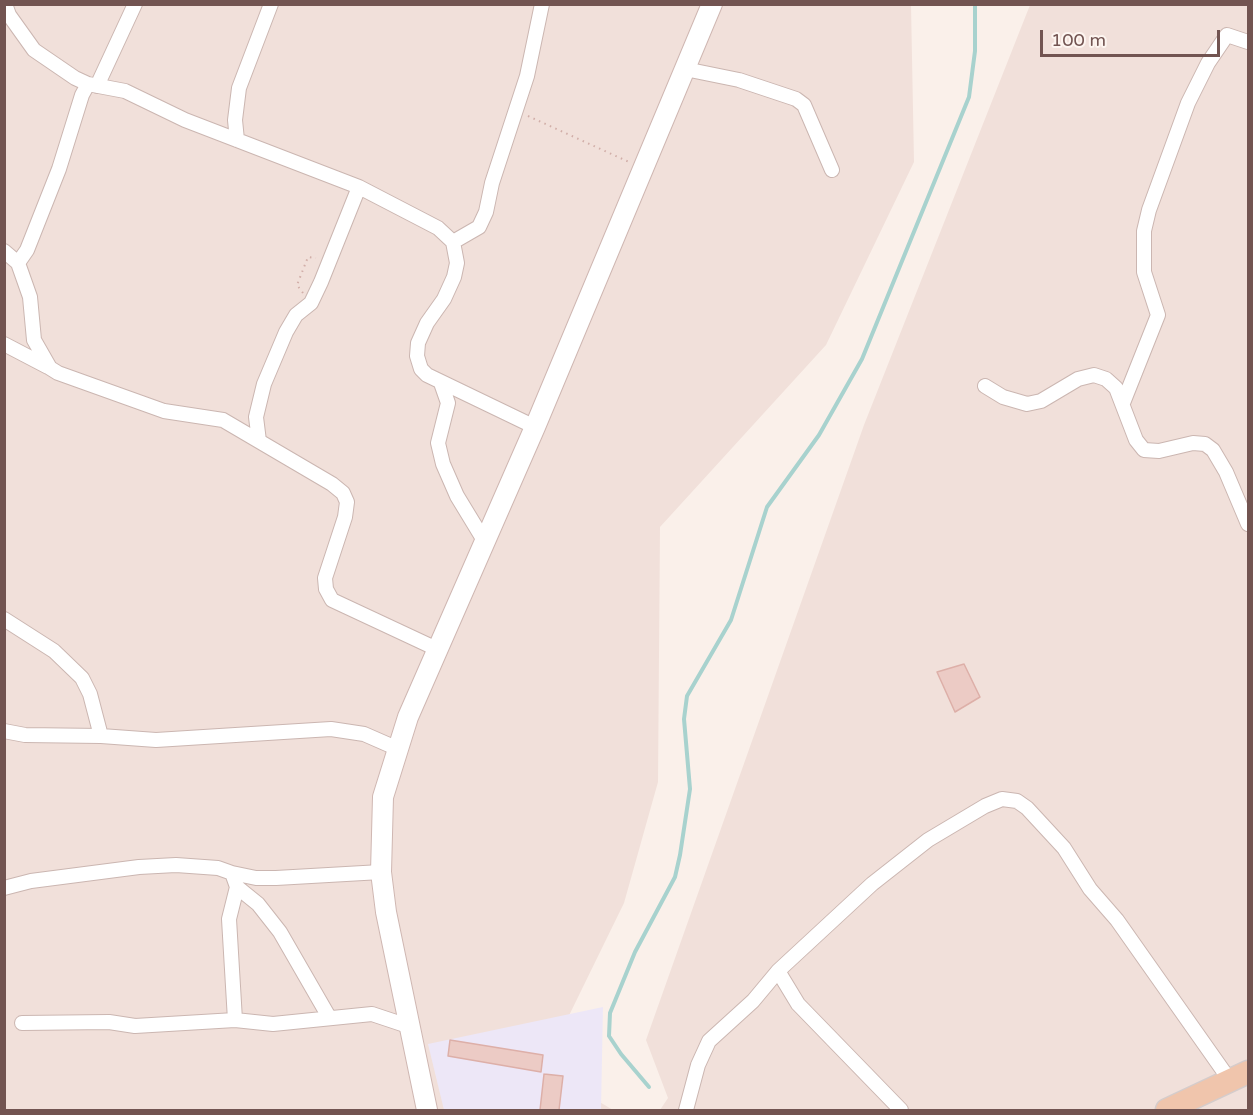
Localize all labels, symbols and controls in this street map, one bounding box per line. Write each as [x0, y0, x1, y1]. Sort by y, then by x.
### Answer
scale bar [1043, 18, 1223, 56]
text: 100 m [1051, 29, 1106, 51]

